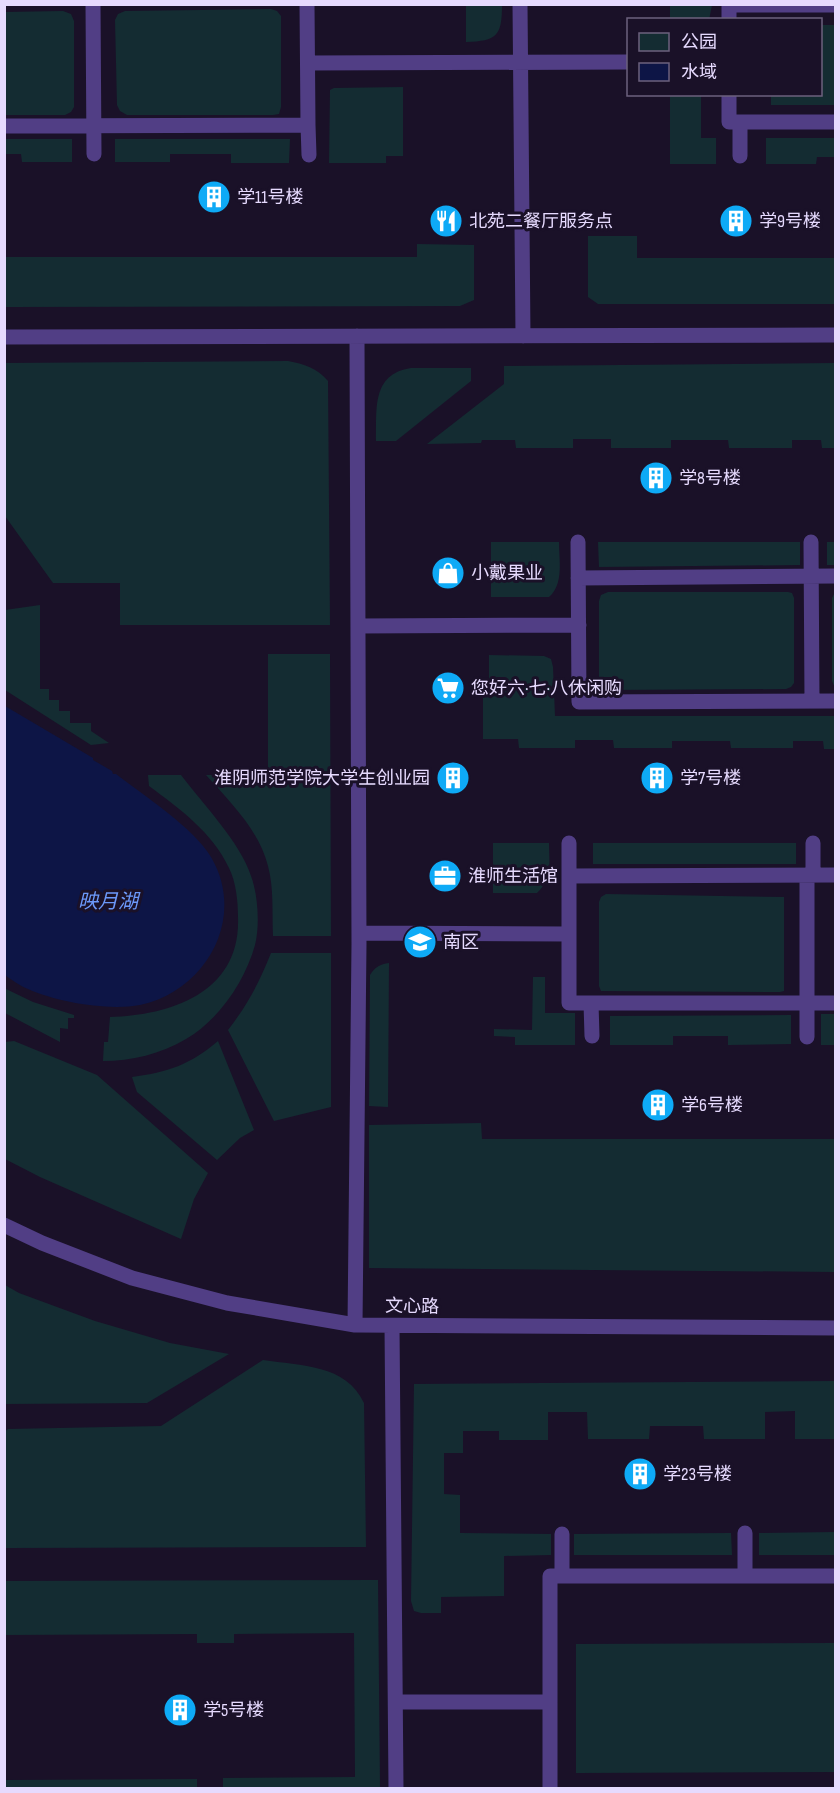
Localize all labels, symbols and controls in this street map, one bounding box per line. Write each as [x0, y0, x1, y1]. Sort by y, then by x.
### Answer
legend [627, 18, 822, 96]
text: 公园 [681, 32, 717, 53]
text: 水域 [681, 62, 717, 83]
building icon: 学11号楼 [196, 179, 232, 215]
place label: 学11号楼 [237, 187, 304, 208]
restaurant icon: 北苑二餐厅服务点 [428, 203, 464, 239]
building icon: 学9号楼 [718, 203, 754, 239]
place label: 北苑二餐厅服务点 [469, 211, 613, 232]
place label: 学9号楼 [759, 211, 821, 232]
building icon: 学8号楼 [638, 460, 674, 496]
place label: 学8号楼 [679, 468, 741, 489]
shop icon: 小戴果业 [430, 555, 466, 591]
place label: 小戴果业 [471, 563, 543, 584]
supermarket icon: 您好六·七·八休闲购 [430, 670, 466, 706]
place label: 您好六·七·八休闲购 [471, 678, 622, 699]
building icon: 淮阴师范学院大学生创业园 [435, 760, 471, 796]
building icon: 学7号楼 [639, 760, 675, 796]
place label: 淮阴师范学院大学生创业园 [214, 768, 430, 789]
place label: 学7号楼 [680, 768, 741, 789]
office icon: 淮师生活馆 [427, 858, 463, 894]
place label: 淮师生活馆 [468, 866, 558, 887]
water label: 映月湖 [78, 890, 141, 914]
school or university icon: 南区 [402, 924, 438, 960]
place label: 南区 [443, 932, 479, 953]
building icon: 学6号楼 [640, 1087, 676, 1123]
place label: 学6号楼 [681, 1095, 743, 1116]
street label: 文心路 [385, 1296, 439, 1317]
building icon: 学23号楼 [622, 1456, 658, 1492]
place label: 学23号楼 [663, 1464, 732, 1485]
building icon: 学5号楼 [162, 1692, 198, 1728]
place label: 学5号楼 [203, 1700, 264, 1721]

